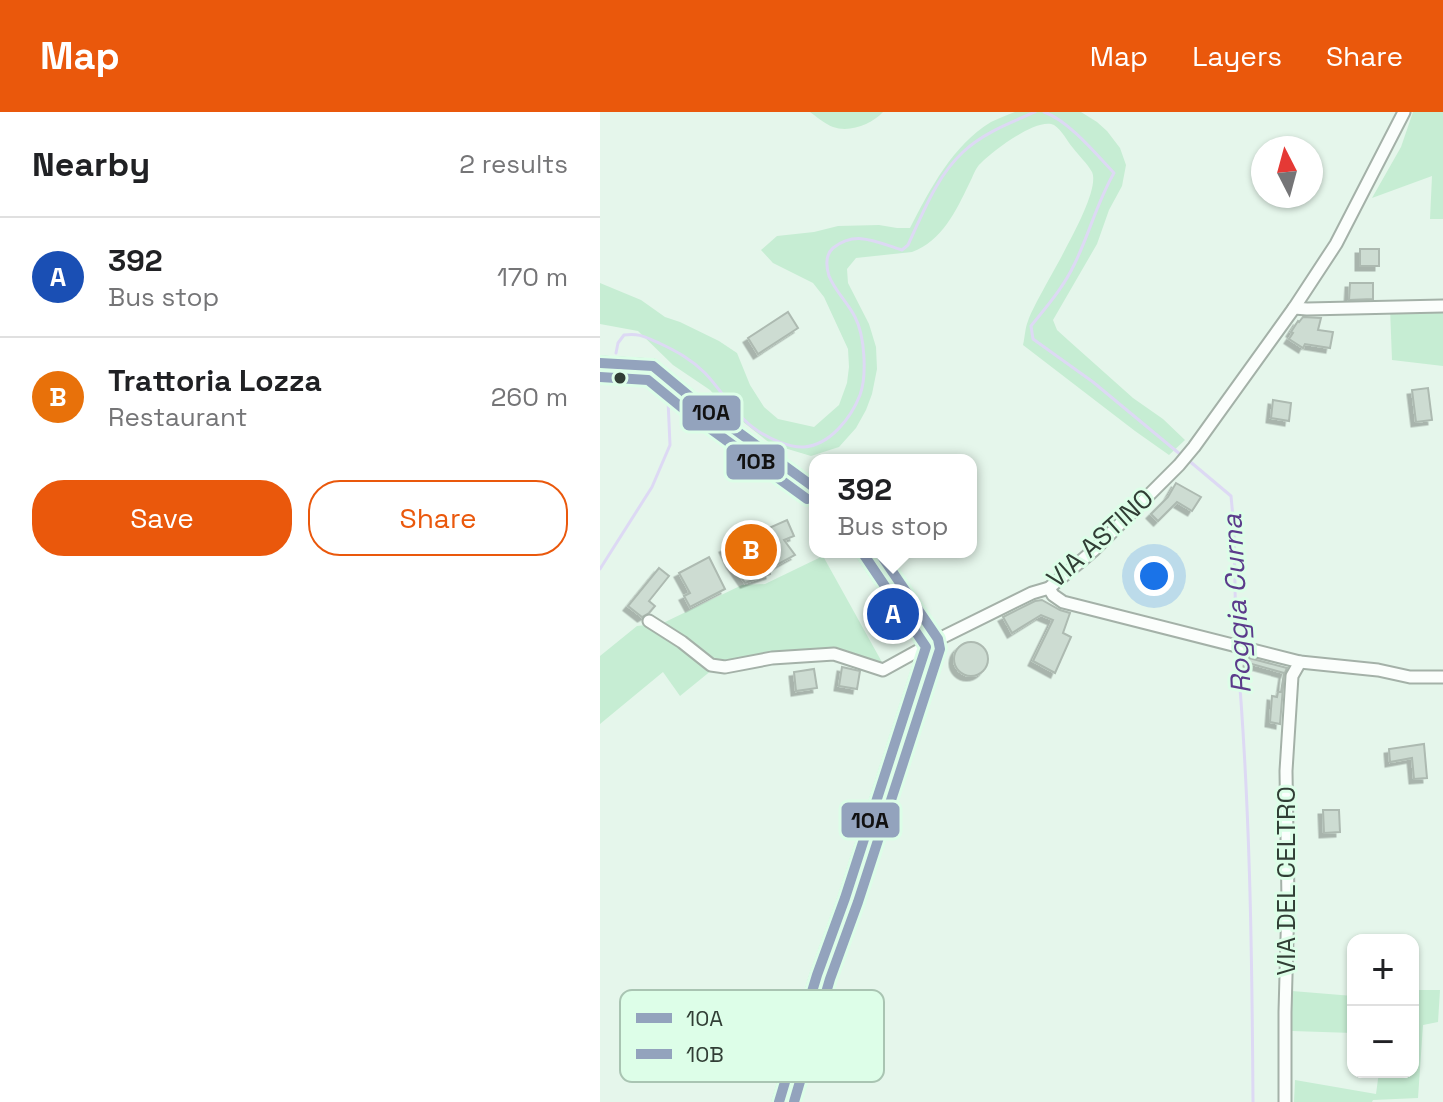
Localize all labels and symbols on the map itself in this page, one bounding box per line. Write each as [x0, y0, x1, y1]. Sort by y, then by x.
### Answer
north arrow [1251, 136, 1323, 208]
unlabelled marker [612, 370, 628, 386]
line badge: 10A [681, 394, 742, 432]
text: 10A [692, 398, 730, 426]
line badge: 10B [725, 443, 786, 481]
text: 10B [737, 447, 775, 475]
street label: VIA ASTINO [1039, 481, 1161, 595]
water label: Roggia Curna [1213, 512, 1259, 695]
pin: B [725, 520, 777, 580]
your location [1134, 556, 1174, 596]
pin: A [867, 584, 919, 644]
street label: VIA DEL CELTRO [1269, 786, 1303, 976]
line badge: 10A [840, 801, 901, 839]
text: 10A [851, 806, 889, 834]
legend [620, 990, 884, 1082]
text: 10A [686, 1004, 723, 1032]
text: 10B [686, 1040, 724, 1068]

